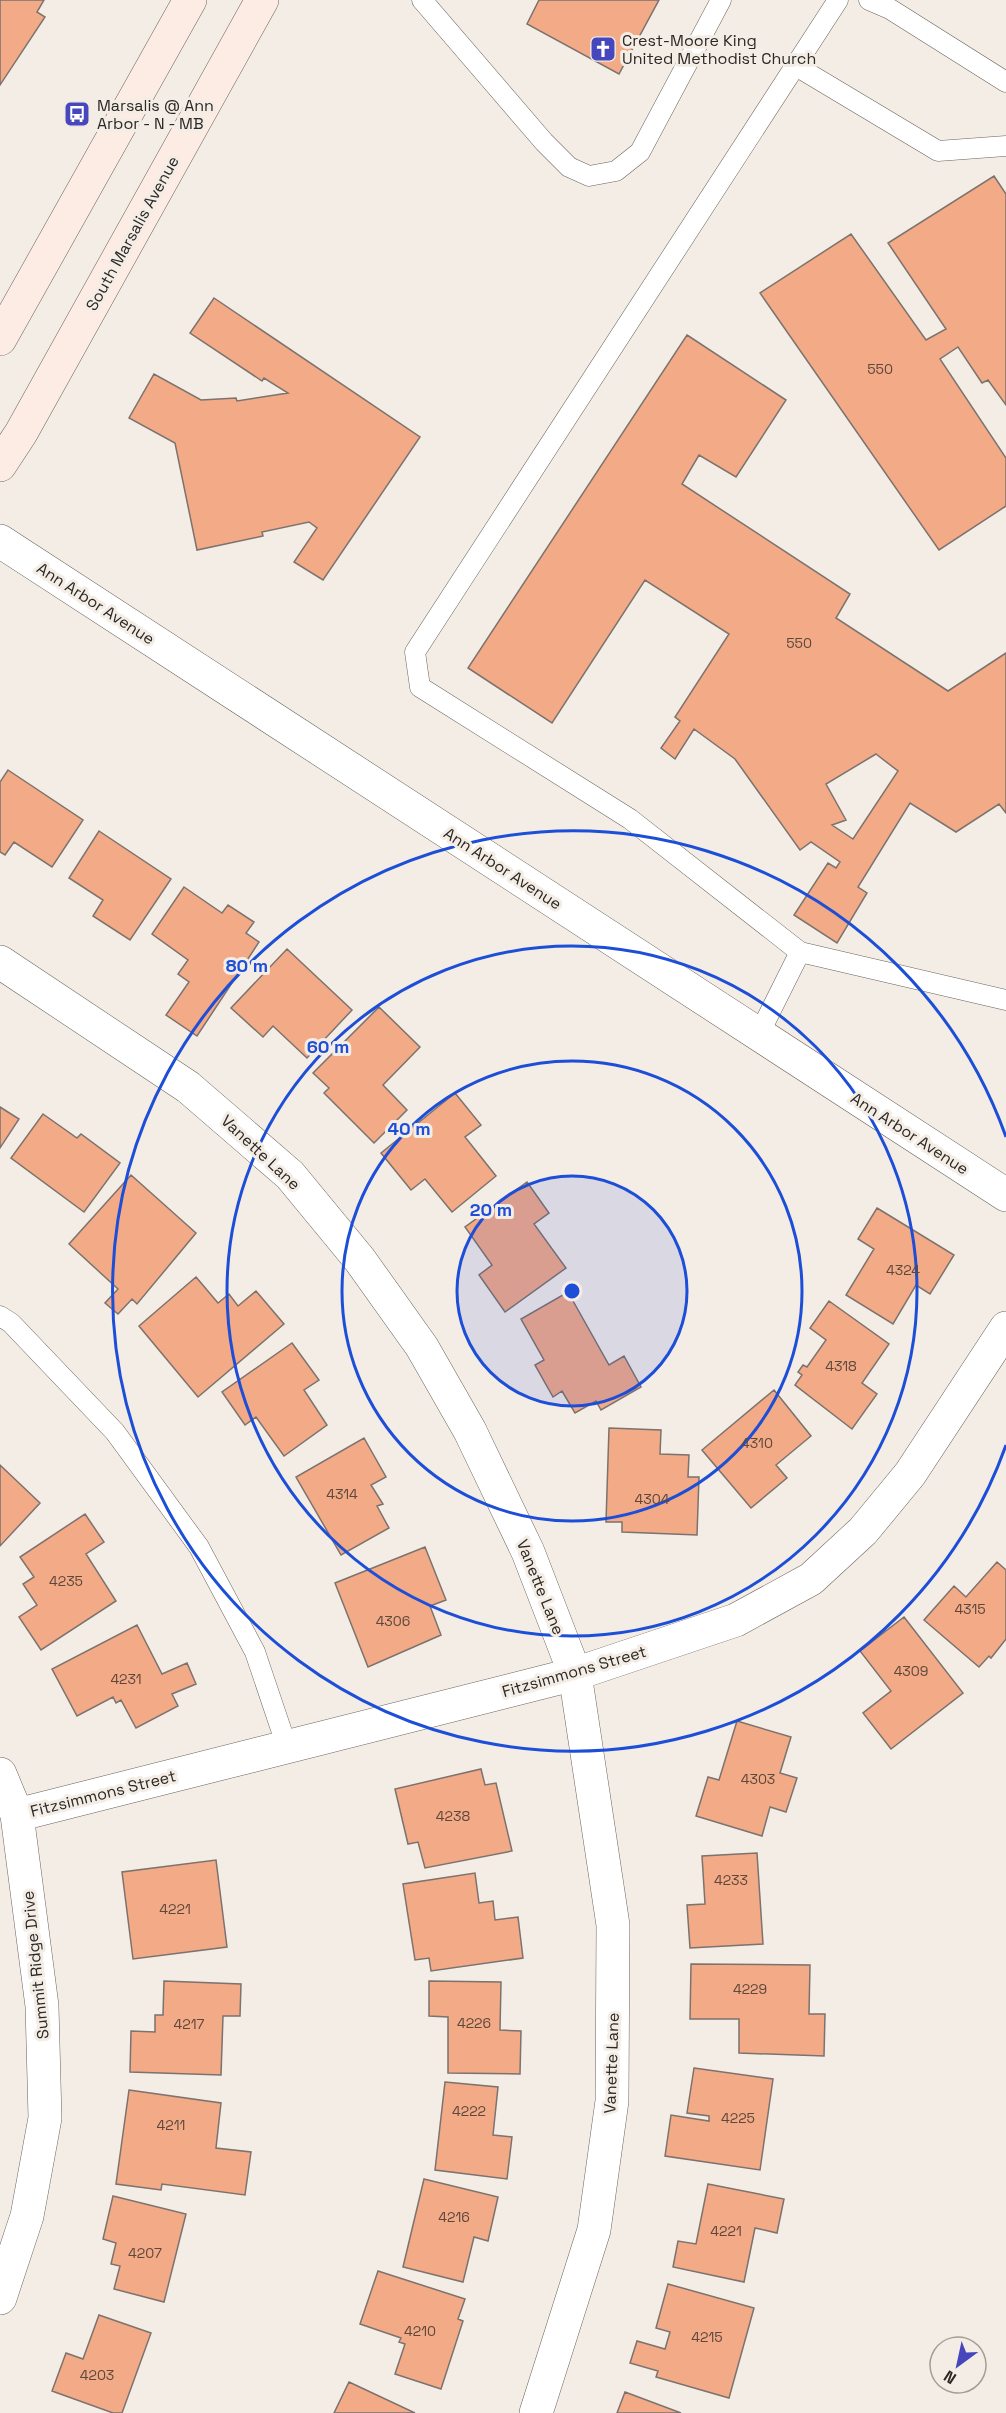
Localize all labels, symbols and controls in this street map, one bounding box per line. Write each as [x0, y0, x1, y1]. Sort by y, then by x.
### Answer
place label: Crest-Moore King United Methodist Church [622, 30, 816, 69]
church icon: Crest-Moore King United Methodist Church [588, 34, 618, 64]
place label: Marsalis @ Ann Arbor - N - MB [97, 95, 214, 134]
bus stop icon: Marsalis @ Ann Arbor - N - MB [62, 99, 92, 129]
street label: South Marsalis Avenue [81, 152, 184, 314]
house number: 550 [867, 360, 893, 378]
street label: Ann Arbor Avenue [33, 557, 159, 649]
house number: 550 [786, 634, 812, 652]
street label: Ann Arbor Avenue [440, 822, 566, 914]
text: 80 m [226, 954, 268, 977]
text: 60 m [307, 1035, 349, 1058]
street label: Ann Arbor Avenue [847, 1087, 973, 1179]
street label: Vanette Lane [217, 1110, 305, 1195]
text: 40 m [387, 1117, 431, 1140]
text: 20 m [470, 1198, 512, 1221]
house number: 4324 [886, 1261, 920, 1279]
centre of rings [562, 1281, 582, 1301]
house number: 4318 [825, 1357, 857, 1375]
house number: 4310 [741, 1434, 773, 1452]
house number: 4314 [326, 1485, 358, 1503]
house number: 4304 [635, 1490, 670, 1508]
street label: Vanette Lane [512, 1536, 569, 1638]
house number: 4235 [49, 1572, 83, 1590]
house number: 4315 [954, 1600, 986, 1618]
house number: 4306 [376, 1612, 410, 1630]
street label: Fitzsimmons Street [500, 1641, 649, 1702]
house number: 4309 [894, 1662, 928, 1680]
house number: 4231 [110, 1670, 142, 1688]
street label: Fitzsimmons Street [28, 1765, 178, 1822]
house number: 4303 [741, 1770, 775, 1788]
house number: 4238 [436, 1807, 470, 1825]
house number: 4233 [714, 1871, 748, 1889]
street label: Summit Ridge Drive [17, 1890, 54, 2040]
house number: 4221 [159, 1900, 191, 1918]
house number: 4229 [733, 1980, 767, 1998]
street label: Vanette Lane [599, 2012, 624, 2114]
house number: 4226 [457, 2014, 491, 2032]
house number: 4217 [174, 2015, 205, 2033]
house number: 4222 [452, 2102, 486, 2120]
house number: 4225 [721, 2109, 755, 2127]
house number: 4211 [157, 2116, 185, 2134]
house number: 4216 [438, 2208, 470, 2226]
house number: 4221 [710, 2222, 742, 2240]
house number: 4207 [128, 2244, 162, 2262]
house number: 4210 [404, 2322, 436, 2340]
house number: 4215 [691, 2328, 723, 2346]
north arrow [928, 2335, 988, 2395]
text: N [940, 2365, 960, 2389]
house number: 4203 [80, 2366, 114, 2384]

